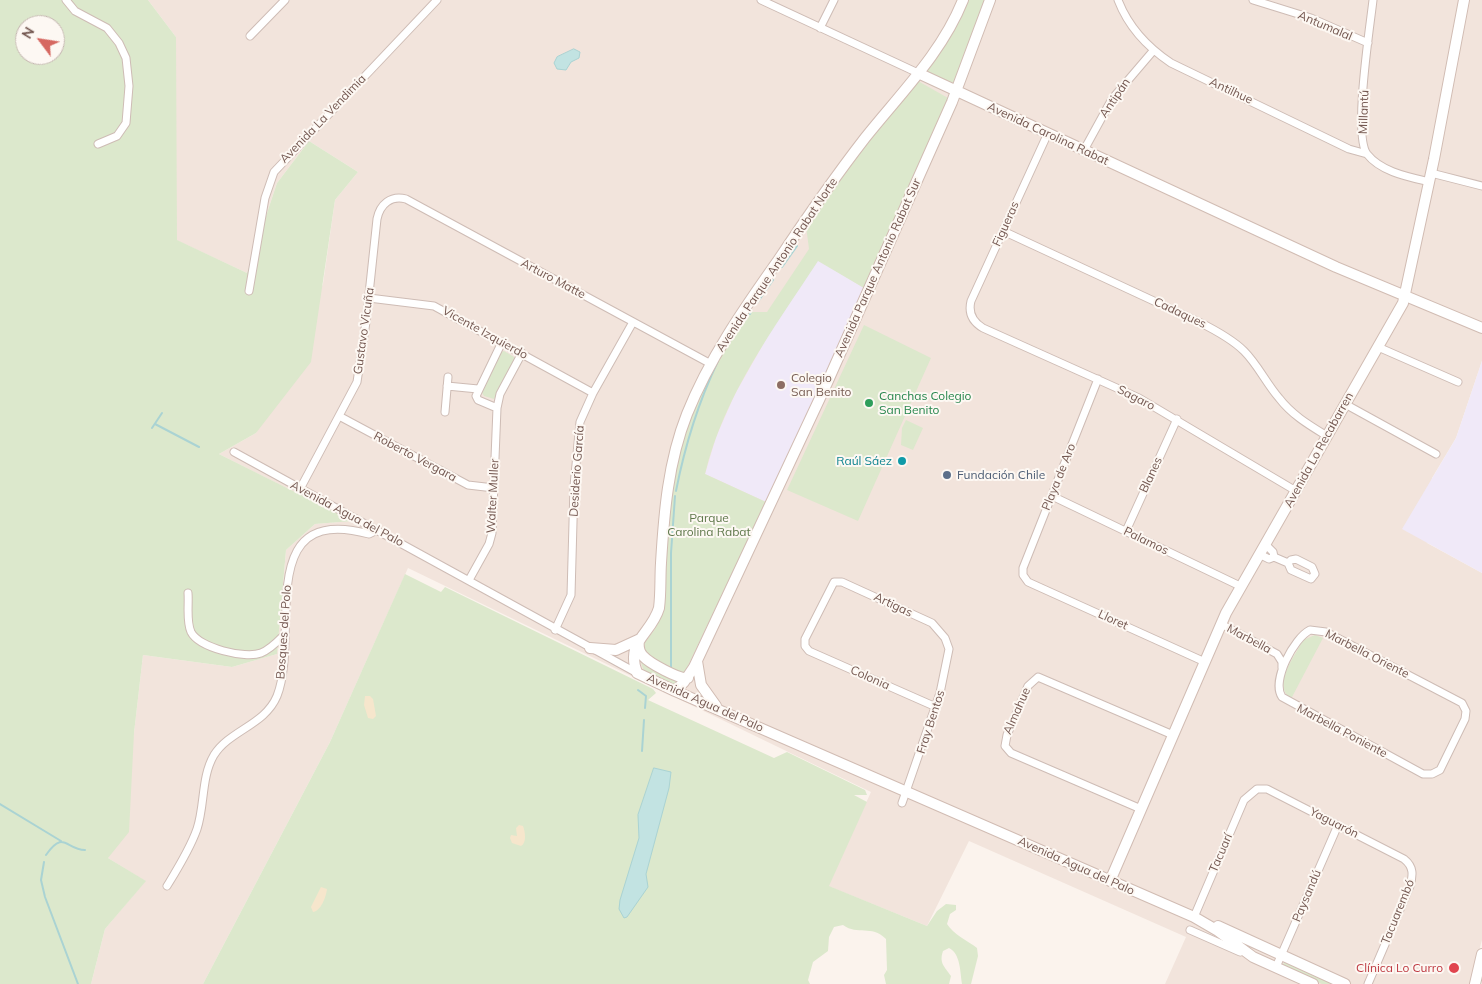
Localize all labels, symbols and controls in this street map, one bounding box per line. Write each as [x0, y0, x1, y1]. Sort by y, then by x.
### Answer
street label: Antumalal [1296, 8, 1354, 44]
north arrow [15, 15, 65, 65]
text: N [18, 24, 38, 42]
street label: Avenida La Vendimia [277, 72, 369, 166]
street label: Antilhue [1207, 75, 1255, 107]
street label: Antipán [1097, 76, 1133, 120]
street label: Millantú [1356, 90, 1372, 134]
street label: Avenida Carolina Rabat [985, 100, 1111, 168]
street label: Avenida Parque Antonio Rabat Norte [713, 175, 841, 355]
street label: Avenida Parque Antonio Rabat Sur [832, 176, 924, 360]
street label: Figueras [990, 199, 1022, 249]
street label: Arturo Matte [518, 256, 588, 302]
street label: Gustavo Vicuña [351, 287, 377, 375]
street label: Cadaques [1151, 295, 1209, 331]
street label: Vicente Izquierdo [440, 304, 530, 362]
place label: Colegio San Benito [791, 371, 851, 399]
marker: Colegio San Benito [775, 379, 787, 391]
street label: Sagaro [1115, 382, 1157, 414]
place label: Canchas Colegio San Benito [879, 389, 971, 417]
street label: Avenida Lo Recabarren [1281, 390, 1357, 510]
marker: Canchas Colegio San Benito [863, 397, 875, 409]
street label: Desiderio García [567, 425, 587, 517]
street label: Roberto Vergara [371, 429, 459, 485]
street label: Playa de Aro [1039, 441, 1079, 513]
place label: Raúl Sáez [836, 454, 892, 468]
marker: Raúl Sáez [896, 455, 908, 467]
street label: Blanes [1137, 455, 1165, 495]
street label: Walter Muller [484, 458, 502, 534]
place label: Fundación Chile [957, 468, 1045, 482]
marker: Fundación Chile [941, 469, 953, 481]
street label: Avenida Agua del Palo [288, 478, 406, 550]
park label: Parque Carolina Rabat [667, 511, 751, 539]
street label: Palamos [1121, 524, 1171, 558]
street label: Bosques del Polo [274, 584, 294, 680]
street label: Artigas [871, 590, 915, 620]
street label: Lloret [1096, 607, 1130, 633]
street label: Marbella [1224, 621, 1274, 657]
street label: Marbella Oriente [1323, 627, 1411, 681]
street label: Colonia [848, 663, 892, 693]
street label: Avenida Agua del Palo [644, 671, 766, 735]
street label: Almahue [1000, 685, 1034, 737]
street label: Fray Bentos [914, 688, 948, 756]
street label: Marbella Poniente [1294, 701, 1390, 761]
street label: Yaguarón [1307, 805, 1361, 841]
street label: Tacuarí [1206, 831, 1236, 875]
street label: Avenida Agua del Palo [1015, 834, 1137, 898]
street label: Paysandú [1290, 868, 1324, 924]
street label: Tacuarembó [1378, 877, 1418, 947]
place label: Clínica Lo Curro [1356, 961, 1443, 975]
marker: Clínica Lo Curro [1447, 961, 1461, 975]

